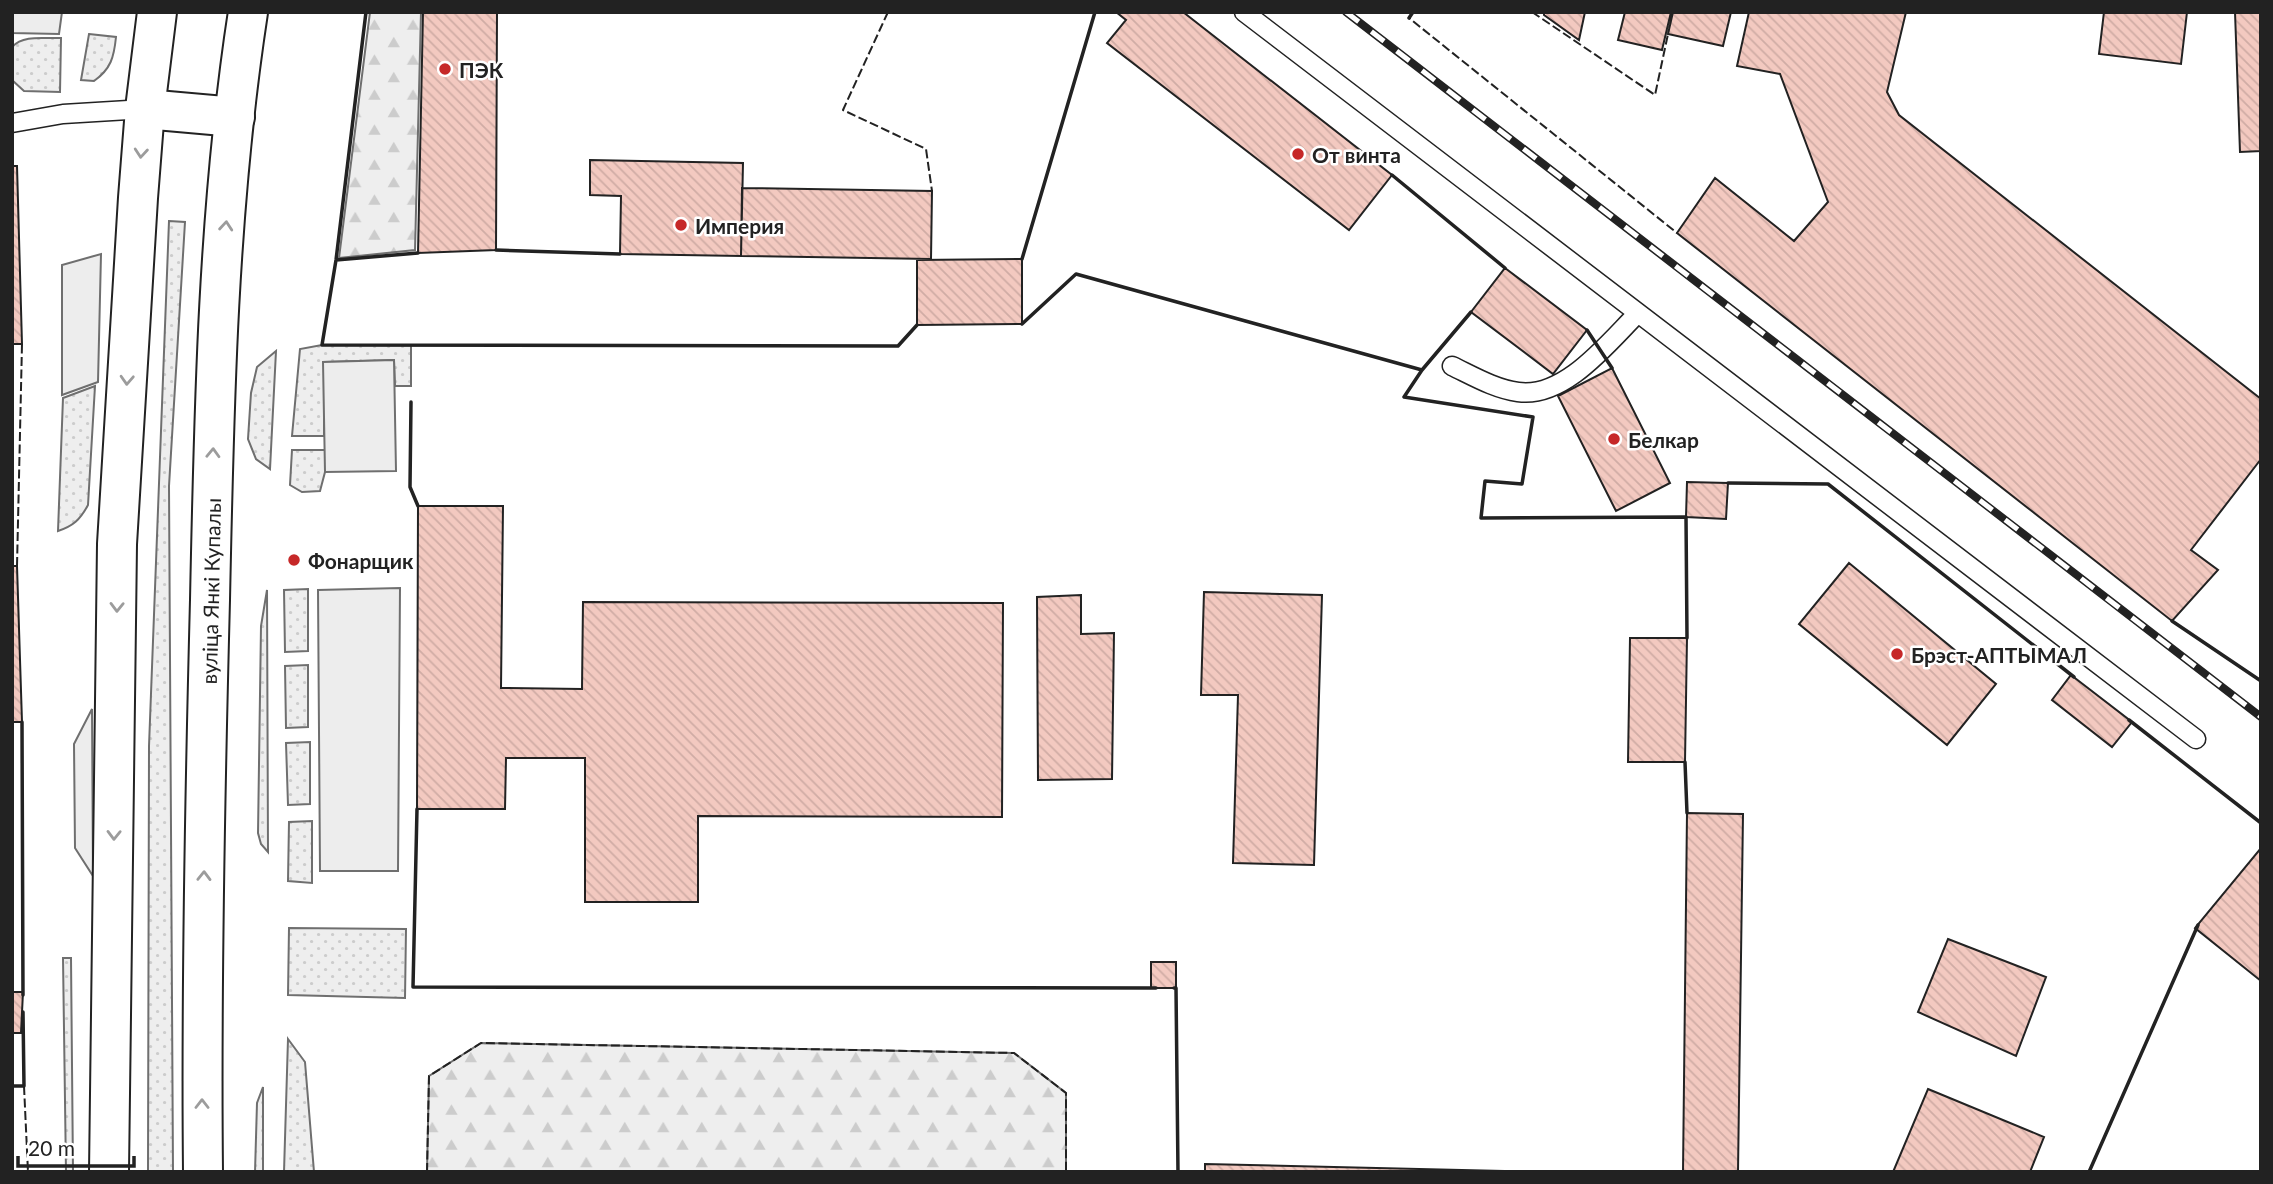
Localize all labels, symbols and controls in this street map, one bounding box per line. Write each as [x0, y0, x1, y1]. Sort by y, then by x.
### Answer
place label: ПЭК [459, 57, 504, 82]
marker: ПЭК [437, 61, 453, 77]
place label: От винта [1312, 142, 1401, 167]
marker: От винта [1290, 146, 1306, 162]
one-way arrow [134, 148, 149, 159]
place label: Империя [695, 213, 784, 238]
marker: Империя [673, 217, 689, 233]
one-way arrow [218, 220, 233, 231]
one-way arrow [120, 375, 135, 386]
place label: Белкар [1628, 427, 1699, 452]
marker: Белкар [1606, 431, 1622, 447]
one-way arrow [206, 447, 221, 458]
street label: вуліца Янкі Купалы [195, 498, 225, 685]
place label: Фонарщик [308, 548, 414, 573]
marker: Фонарщик [286, 552, 302, 568]
one-way arrow [109, 603, 125, 613]
place label: Брэст-АПТЫМАЛ [1911, 642, 2087, 667]
marker: Брэст-АПТЫМАЛ [1889, 646, 1905, 662]
one-way arrow [106, 830, 122, 841]
one-way arrow [196, 870, 211, 881]
one-way arrow [194, 1098, 210, 1108]
scale bar [18, 1124, 133, 1168]
text: 20 m [28, 1135, 75, 1160]

